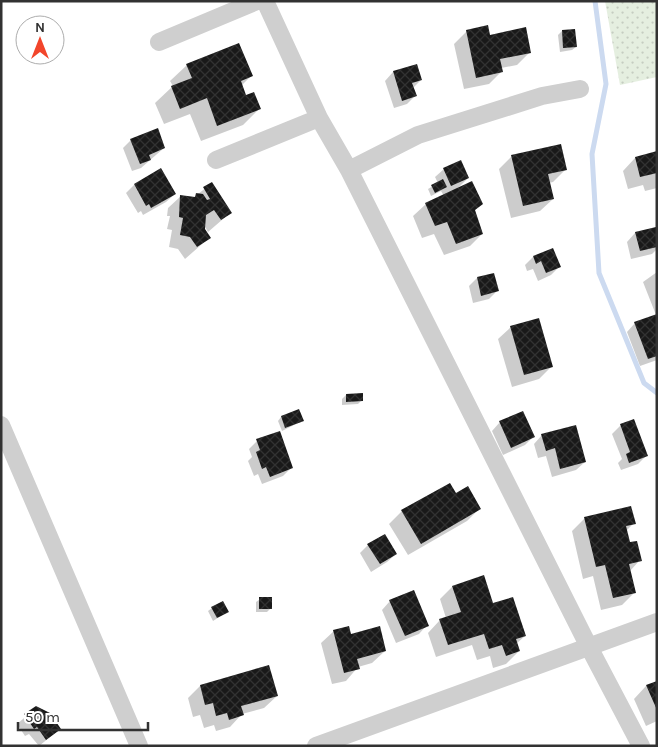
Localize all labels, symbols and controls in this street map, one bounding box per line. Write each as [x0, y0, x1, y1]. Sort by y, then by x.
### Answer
north arrow [15, 15, 65, 65]
text: N [35, 19, 45, 36]
scale bar [18, 700, 148, 732]
text: 50 m [25, 708, 60, 726]

